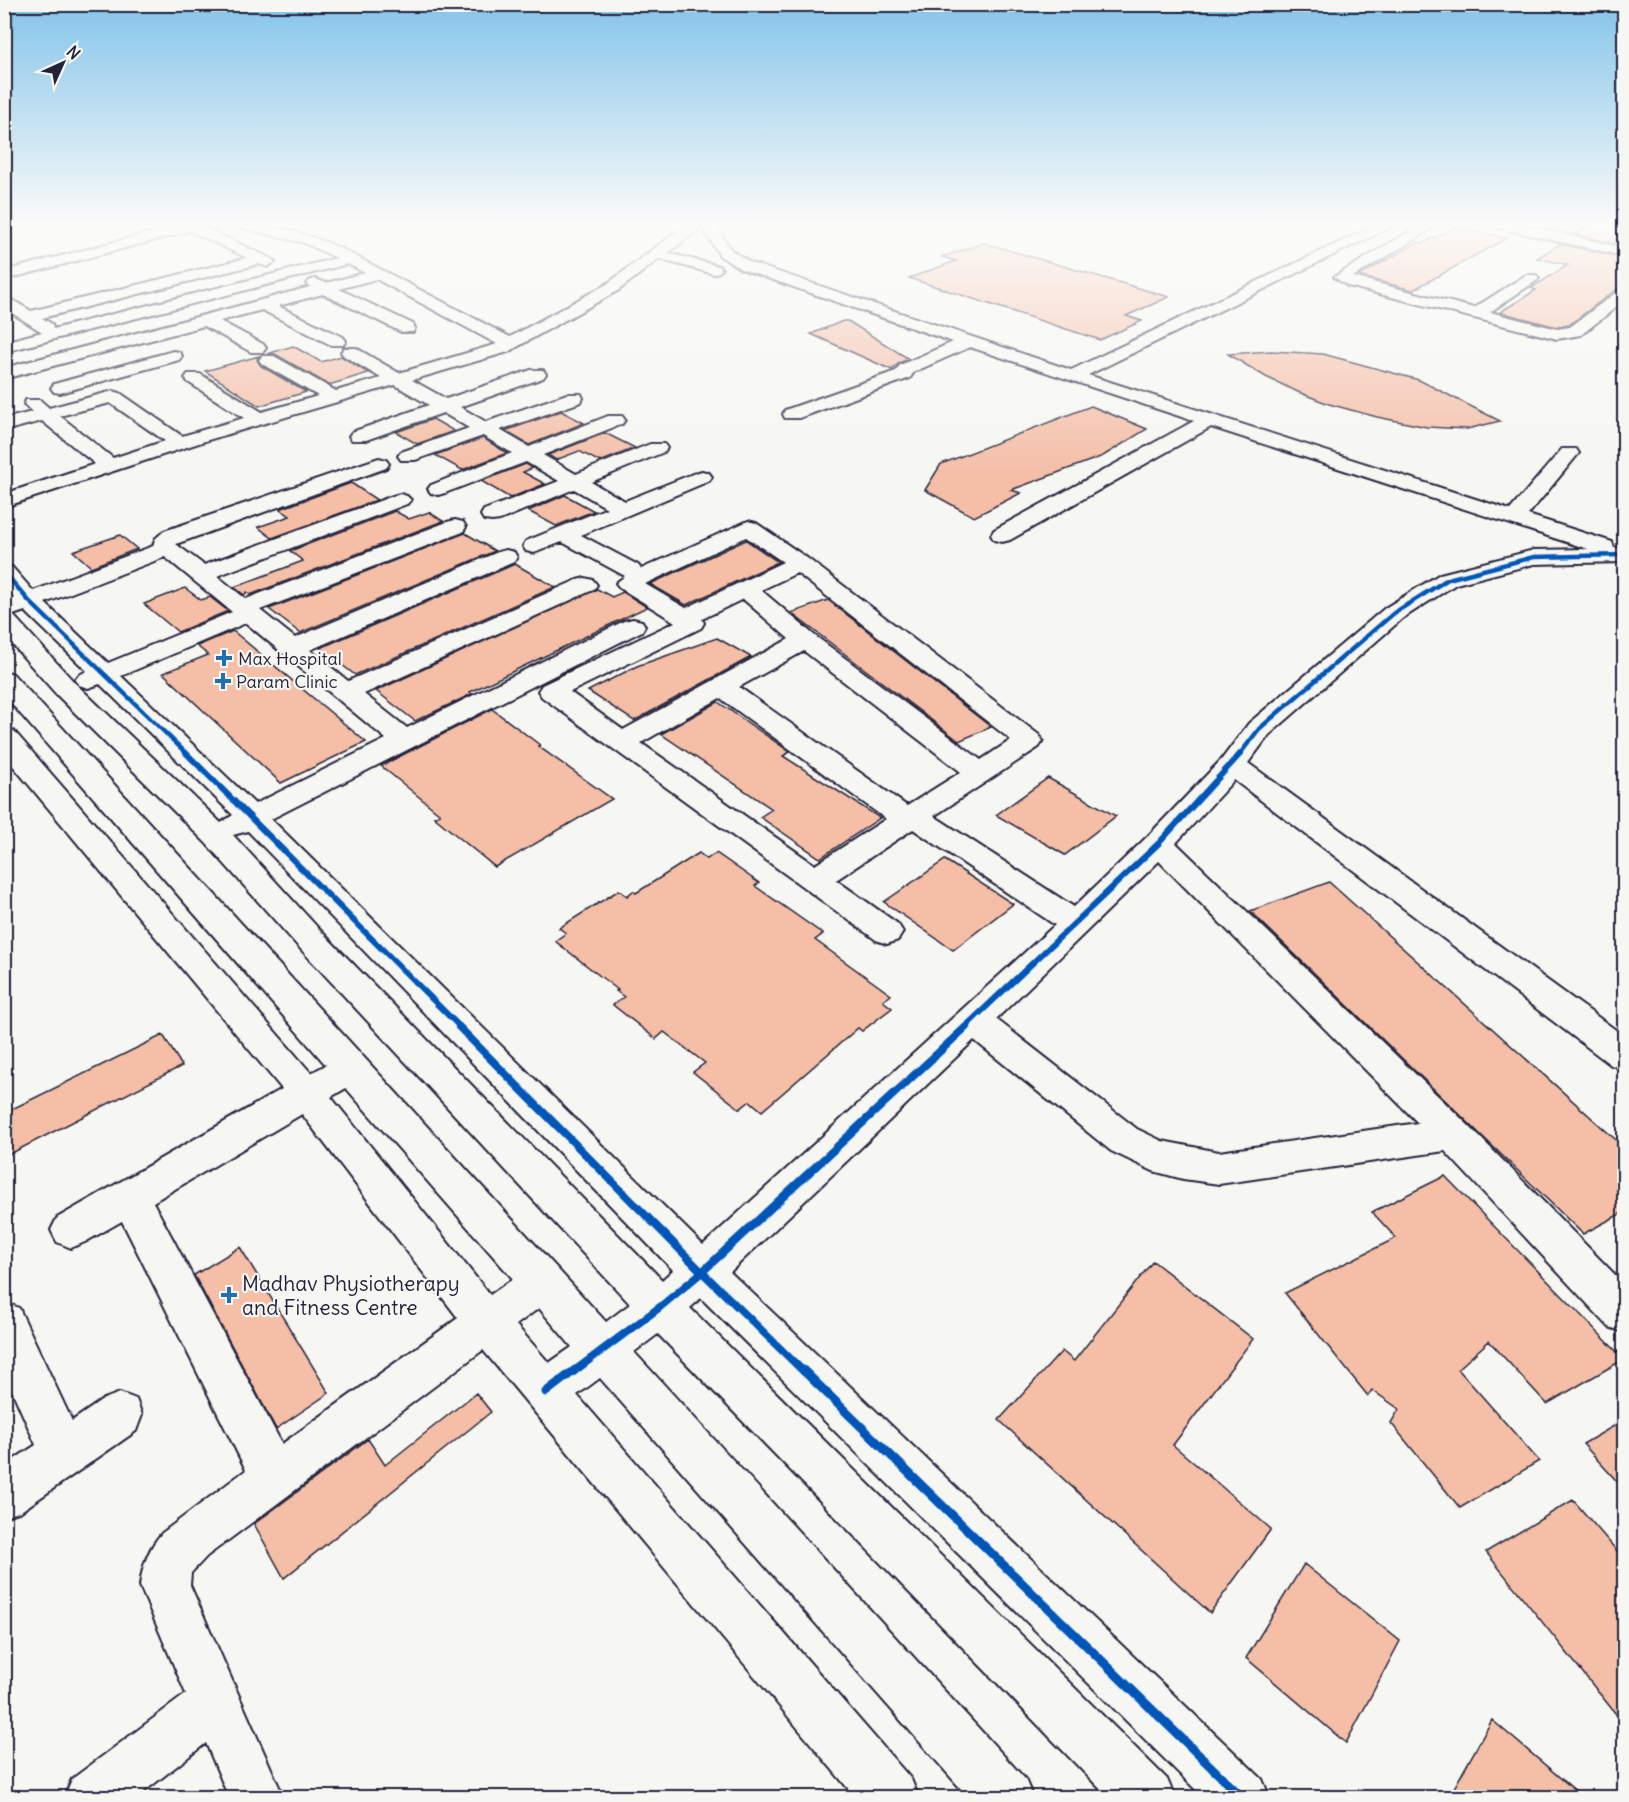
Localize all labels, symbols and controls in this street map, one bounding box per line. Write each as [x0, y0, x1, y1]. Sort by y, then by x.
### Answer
north arrow [33, 33, 93, 93]
text: N [63, 41, 85, 63]
place label: Max Hospital [238, 647, 342, 670]
marker: Max Hospital [215, 649, 233, 667]
place label: Param Clinic [236, 670, 338, 693]
marker: Param Clinic [214, 672, 232, 690]
place label: Madhav Physiotherapy and Fitness Centre [242, 1270, 460, 1321]
marker: Madhav Physiotherapy and Fitness Centre [220, 1286, 238, 1304]

